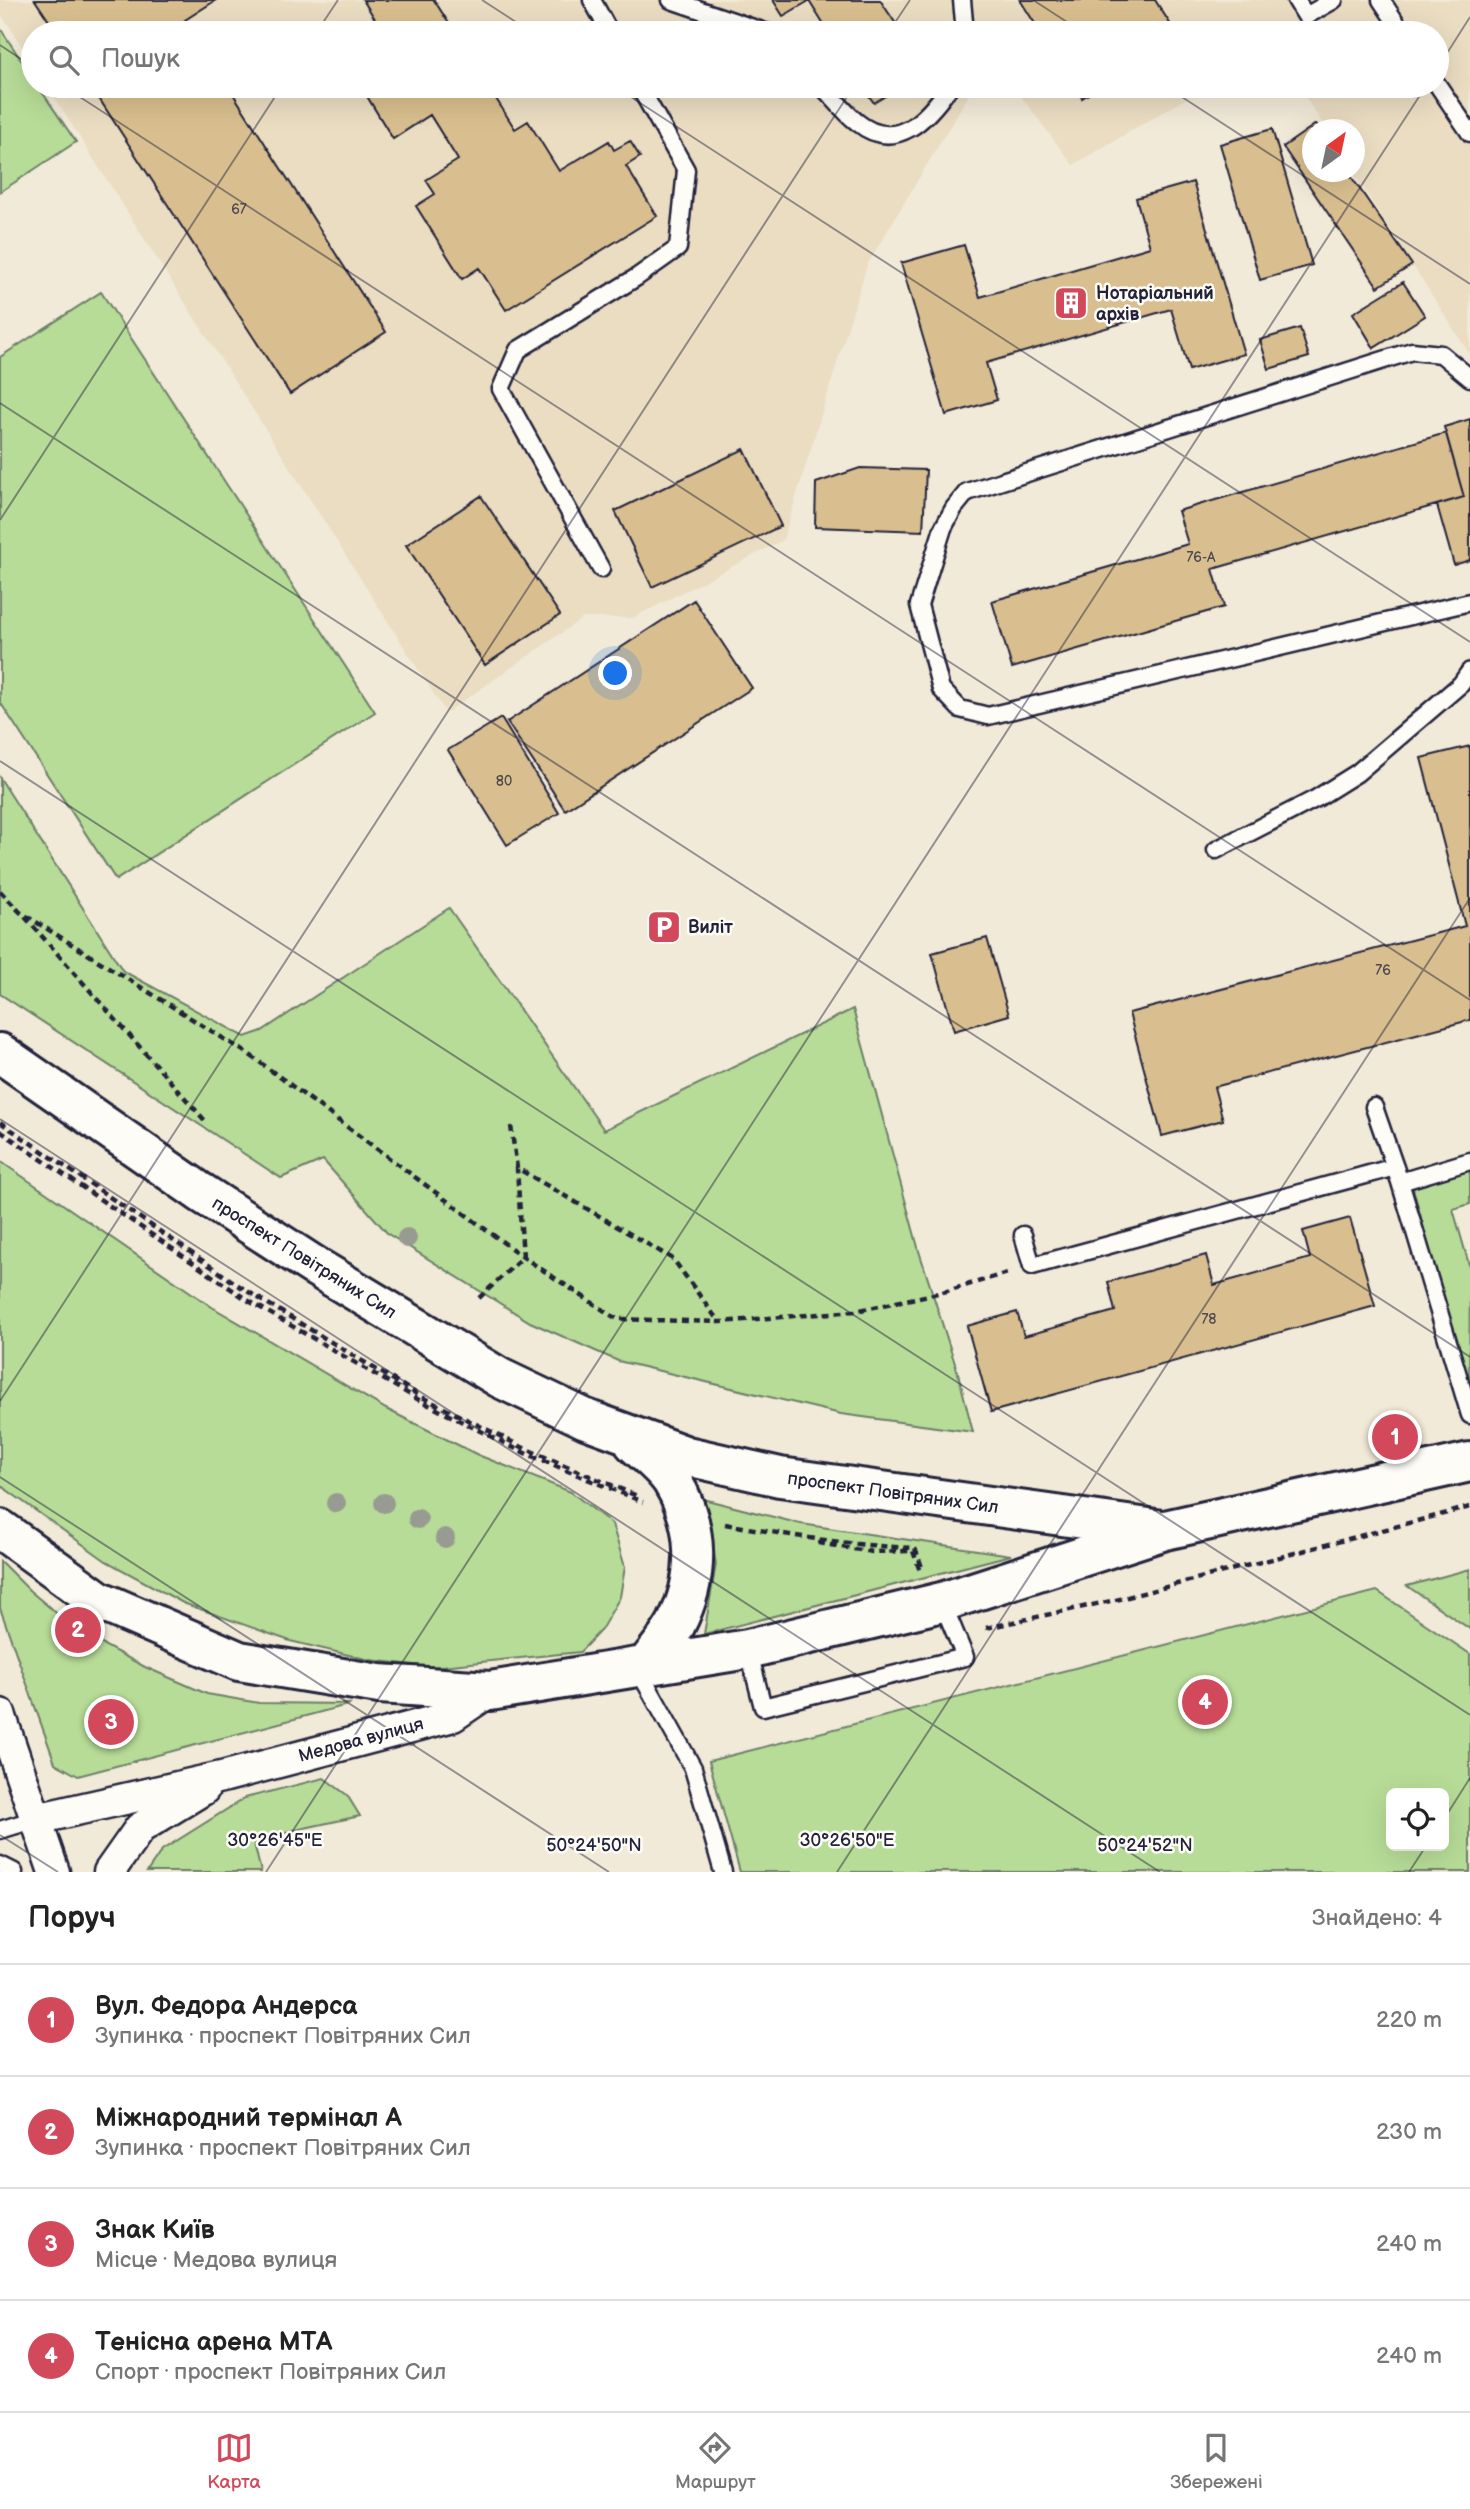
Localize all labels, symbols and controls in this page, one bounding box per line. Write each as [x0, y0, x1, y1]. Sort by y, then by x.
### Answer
search box [21, 21, 1449, 98]
icon: search [45, 41, 83, 79]
text: Пошук [101, 44, 180, 75]
north arrow [1302, 119, 1365, 182]
house number: 67 [231, 201, 247, 218]
place label: Нотаріальний архів [1096, 283, 1214, 325]
building icon: Нотаріальний архів [1052, 284, 1090, 322]
house number: 76-А [1186, 549, 1216, 566]
your location [598, 656, 632, 690]
house number: 80 [496, 773, 512, 790]
parking icon: Виліт [645, 908, 683, 946]
place label: Виліт [688, 917, 733, 938]
house number: 76 [1375, 962, 1391, 979]
street label: проспект Повітряних Сил [208, 1193, 400, 1323]
house number: 78 [1201, 1311, 1217, 1328]
pin: 1 [1372, 1411, 1418, 1463]
street label: проспект Повітряних Сил [786, 1468, 1000, 1518]
pin: 2 [55, 1604, 101, 1656]
pin: 4 [1182, 1676, 1228, 1728]
pin: 3 [88, 1696, 134, 1748]
street label: Медова вулиця [296, 1713, 426, 1767]
map controls [1386, 1788, 1449, 1851]
button: locate [1386, 1788, 1449, 1851]
text: 30°26'45"E [227, 1830, 323, 1851]
text: 30°26'50"E [799, 1830, 895, 1851]
text: 50°24'50"N [546, 1835, 642, 1856]
text: 50°24'52"N [1097, 1835, 1193, 1856]
text: Поруч [28, 1900, 116, 1936]
text: Знайдено: 4 [1312, 1904, 1442, 1932]
text: Вул. Федора Андерса [95, 1991, 357, 2022]
text: 1 [46, 2006, 56, 2034]
text: 220 m [1376, 2006, 1442, 2034]
text: Зупинка · проспект Повітряних Сил [95, 2022, 471, 2050]
text: Міжнародний термінал А [95, 2103, 402, 2134]
text: 2 [44, 2118, 58, 2146]
text: 230 m [1376, 2118, 1442, 2146]
text: Зупинка · проспект Повітряних Сил [95, 2134, 471, 2162]
text: Знак Київ [95, 2215, 215, 2246]
text: 3 [44, 2230, 58, 2258]
text: 240 m [1376, 2230, 1442, 2258]
text: Місце · Медова вулиця [95, 2246, 337, 2274]
text: Тенісна арена МТА [95, 2327, 332, 2358]
text: 4 [44, 2342, 58, 2370]
text: 240 m [1376, 2342, 1442, 2370]
text: Спорт · проспект Повітряних Сил [95, 2358, 446, 2386]
tab: Карта [207, 2429, 261, 2494]
tab: Маршрут [675, 2429, 756, 2494]
tab: Збережені [1170, 2429, 1263, 2494]

